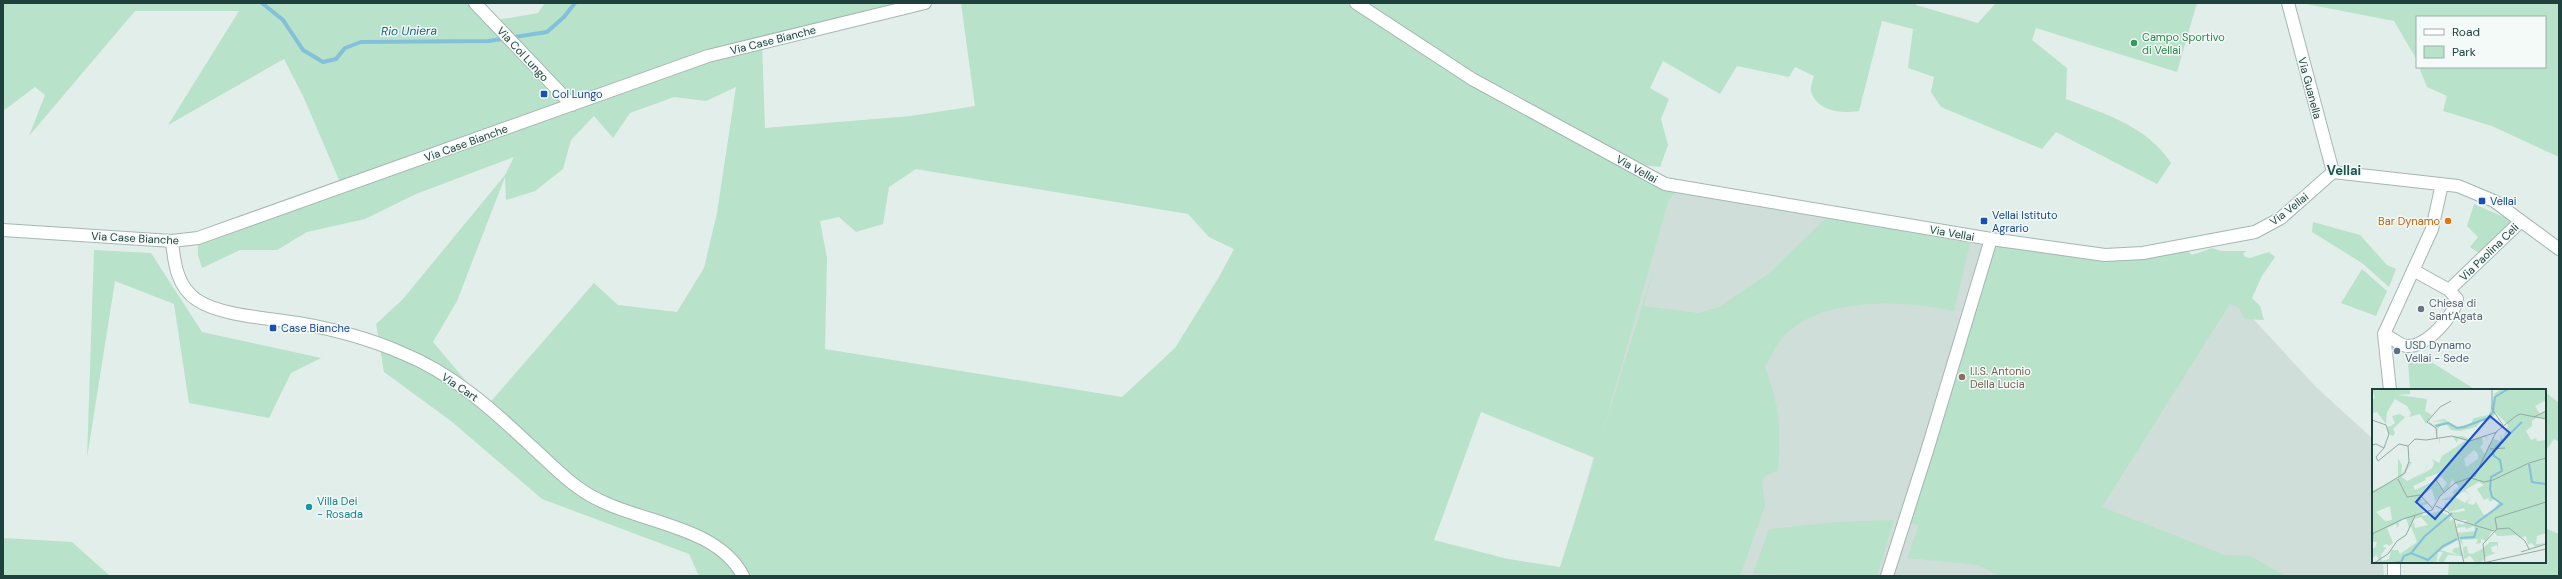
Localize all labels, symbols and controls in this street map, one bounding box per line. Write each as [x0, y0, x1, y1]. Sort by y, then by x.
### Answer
legend [2416, 16, 2546, 68]
water label: Rio Uniera [381, 23, 438, 39]
street label: Via Case Bianche [729, 23, 817, 57]
street label: Via Col Lungo [494, 24, 552, 84]
text: Road [2452, 24, 2480, 40]
place label: Campo Sportivo di Vellai [2142, 30, 2225, 57]
marker: Campo Sportivo di Vellai [2129, 38, 2139, 48]
text: Park [2452, 44, 2476, 60]
street label: Via Guanella [2295, 56, 2325, 120]
place label: Col Lungo [552, 87, 603, 101]
marker: Col Lungo [539, 89, 549, 99]
street label: Via Case Bianche [422, 121, 510, 165]
street label: Via Vellai [1614, 152, 1660, 186]
district label: Vellai [2327, 162, 2361, 179]
street label: Via Vellai [2267, 190, 2311, 228]
place label: Vellai [2490, 194, 2516, 208]
marker: Vellai [2477, 196, 2487, 206]
place label: Vellai Istituto Agrario [1992, 208, 2057, 235]
place label: Bar Dynamo [2378, 214, 2440, 228]
marker: Vellai Istituto Agrario [1979, 216, 1989, 226]
marker: Bar Dynamo [2443, 216, 2453, 226]
street label: Via Paolina Celi [2456, 220, 2522, 284]
street label: Via Vellai [1928, 222, 1976, 244]
street label: Via Case Bianche [91, 229, 179, 247]
place label: Chiesa di Sant'Agata [2429, 296, 2483, 323]
marker: Chiesa di Sant'Agata [2416, 304, 2426, 314]
place label: Case Bianche [281, 321, 350, 335]
marker: Case Bianche [268, 323, 278, 333]
place label: USD Dynamo Vellai - Sede [2405, 338, 2471, 365]
marker: USD Dynamo Vellai - Sede [2392, 346, 2402, 356]
place label: I.I.S. Antonio Della Lucia [1970, 364, 2031, 391]
street label: Via Cart [439, 370, 481, 404]
marker: I.I.S. Antonio Della Lucia [1957, 372, 1967, 382]
inset map [2372, 389, 2546, 563]
place label: Villa Dei - Rosada [317, 494, 363, 521]
marker: Villa Dei - Rosada [304, 502, 314, 512]

